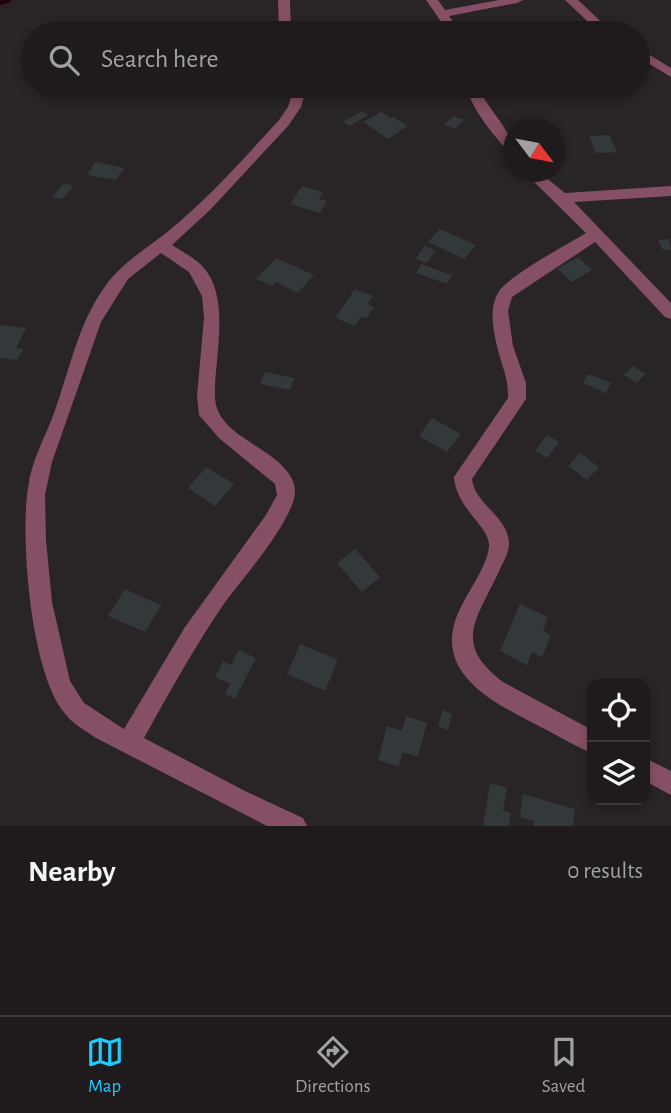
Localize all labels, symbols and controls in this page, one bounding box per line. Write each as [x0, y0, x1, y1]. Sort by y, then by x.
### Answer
search box [21, 21, 650, 98]
icon: search [45, 41, 83, 79]
text: Search here [101, 46, 219, 72]
north arrow [503, 119, 566, 182]
map controls [587, 679, 650, 805]
button: locate [587, 679, 650, 742]
button: layers [587, 742, 650, 805]
text: Nearby [28, 857, 116, 887]
text: 0 results [567, 860, 643, 883]
tab: Map [86, 1033, 124, 1098]
tab: Directions [295, 1033, 371, 1098]
tab: Saved [542, 1033, 585, 1098]

